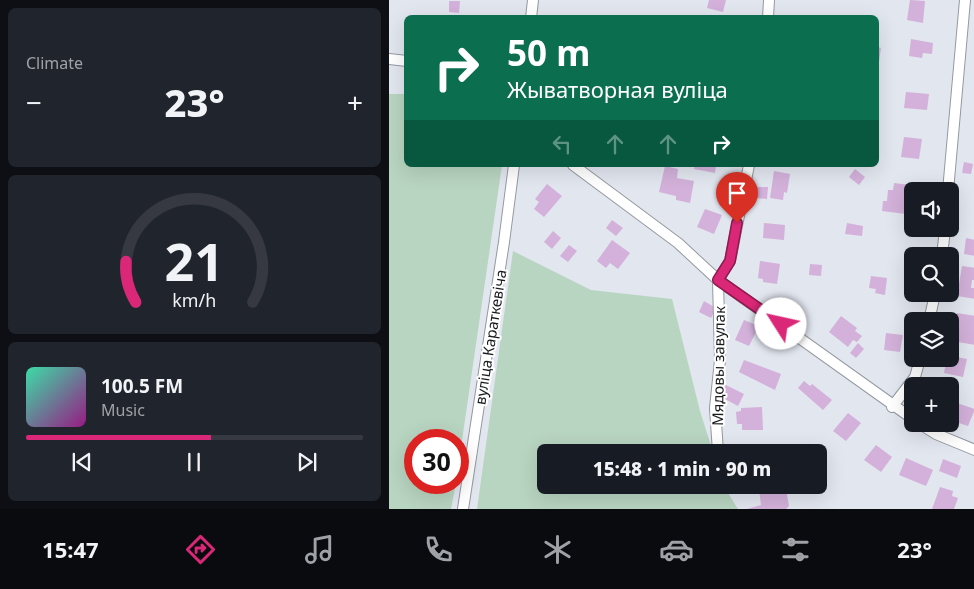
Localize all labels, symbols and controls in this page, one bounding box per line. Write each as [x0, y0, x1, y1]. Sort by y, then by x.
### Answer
text: 50 m [507, 29, 590, 76]
icon: right [424, 35, 489, 100]
text: Climate [26, 52, 83, 74]
text: Жыватворная вуліца [507, 74, 728, 104]
text: 23° [164, 76, 225, 128]
text: − [26, 83, 42, 121]
text: + [347, 83, 363, 121]
icon: left [548, 130, 576, 158]
icon: ahead [601, 130, 629, 158]
icon: ahead [654, 130, 682, 158]
icon: right [707, 130, 735, 158]
pin [716, 172, 758, 223]
icon: arrive [723, 179, 751, 207]
map controls [904, 182, 959, 432]
button: sound [904, 182, 959, 237]
text: 21 [165, 225, 224, 296]
button: search [904, 247, 959, 302]
street label: вуліца Караткевіча [469, 268, 511, 406]
text: km/h [173, 288, 216, 312]
position arrow [754, 297, 806, 349]
street label: Мядовы завулак [707, 306, 729, 426]
button: layers [904, 312, 959, 367]
text: 100.5 FM [101, 373, 183, 399]
button: + [904, 377, 959, 432]
text: Music [101, 399, 145, 421]
speed limit sign: 30 [404, 429, 469, 494]
icon: previous [68, 448, 96, 476]
icon: pause [180, 448, 208, 476]
icon: next [293, 448, 321, 476]
text: 15:48 · 1 min · 90 m [593, 456, 771, 482]
icon: directions [183, 532, 218, 567]
icon: music [302, 532, 337, 567]
icon: phone [421, 532, 456, 567]
icon: climate [540, 532, 575, 567]
icon: car [659, 532, 694, 567]
icon: filters [778, 532, 813, 567]
text: 15:47 [42, 534, 99, 564]
text: 23° [897, 534, 932, 564]

